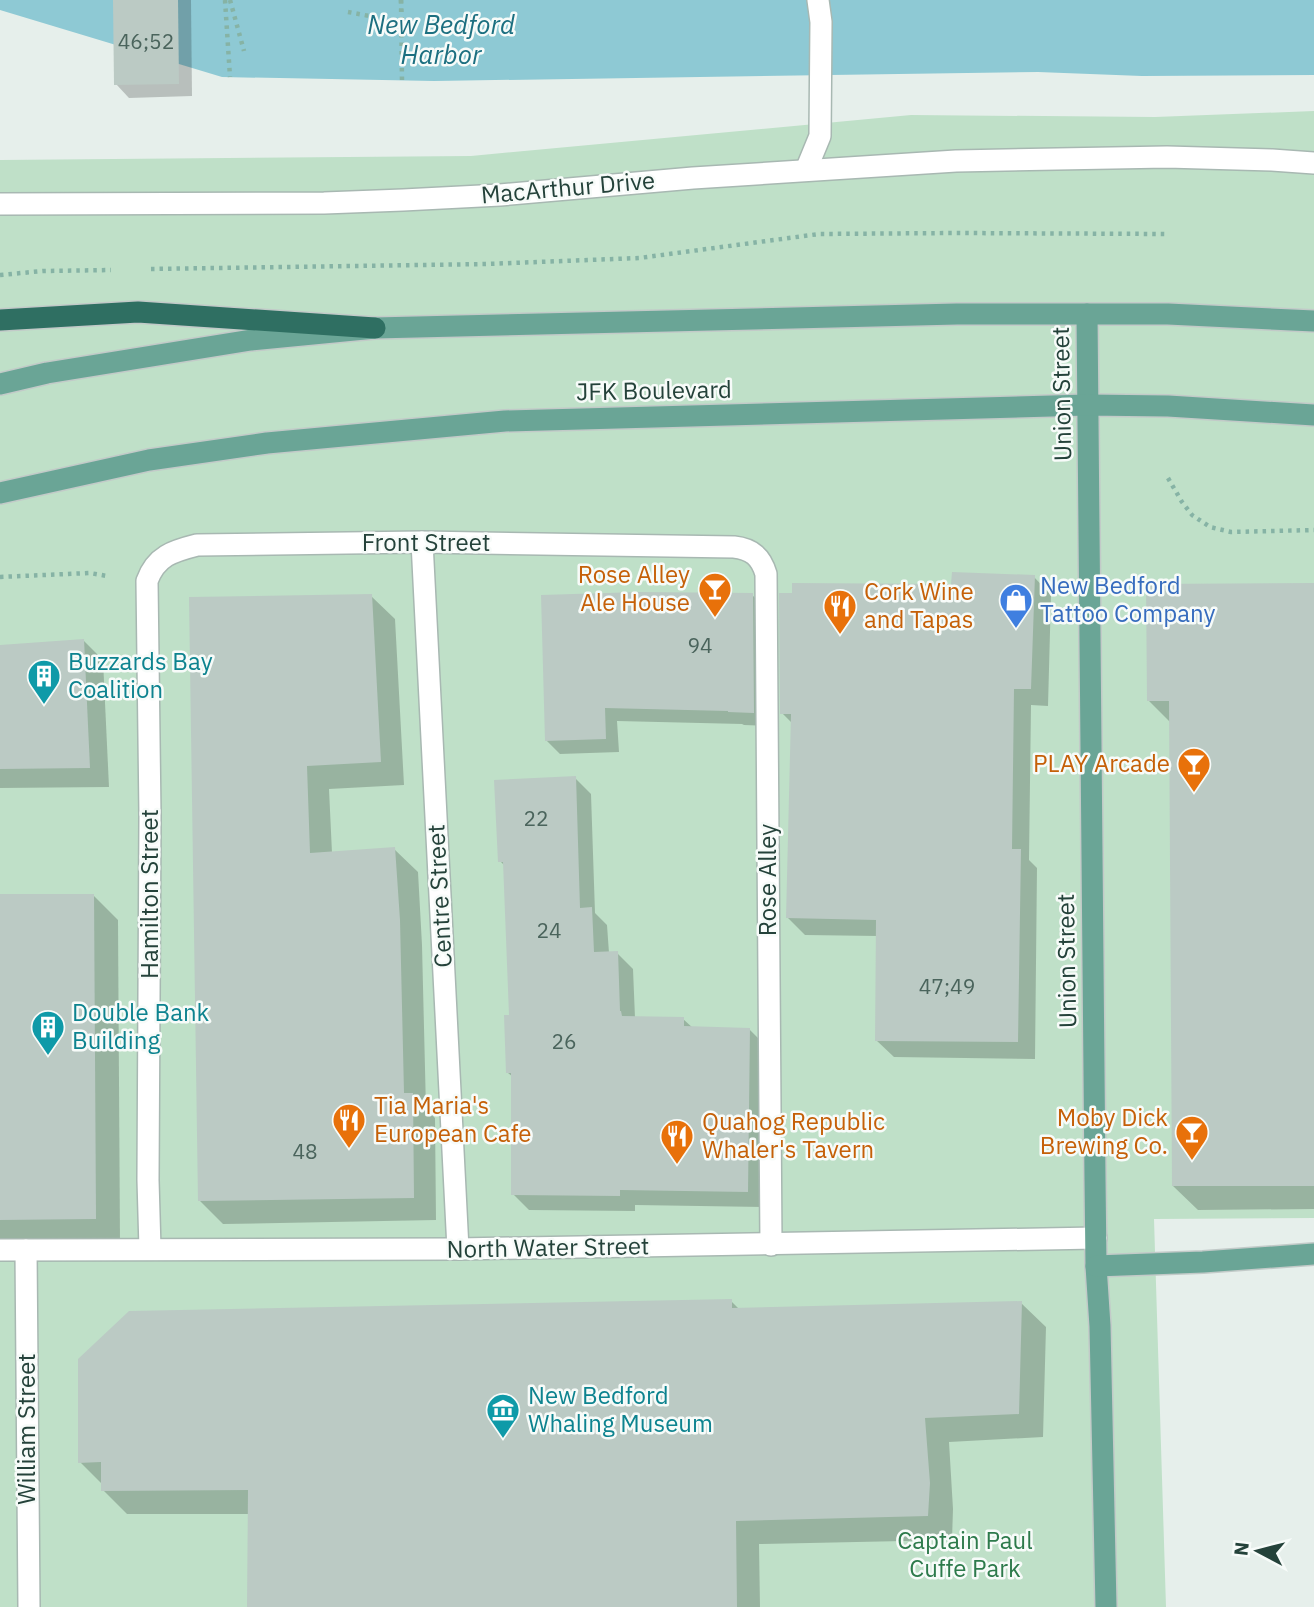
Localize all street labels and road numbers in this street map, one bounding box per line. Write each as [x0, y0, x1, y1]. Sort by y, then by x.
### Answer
street label: MacArthur Drive [479, 163, 656, 211]
street label: Union Street [1044, 327, 1078, 462]
street label: JFK Boulevard [576, 373, 732, 407]
street label: Front Street [362, 526, 490, 558]
street label: Hamilton Street [133, 809, 165, 979]
street label: Centre Street [419, 824, 459, 969]
street label: Rose Alley [751, 824, 783, 936]
street label: Union Street [1049, 894, 1083, 1029]
street label: North Water Street [446, 1229, 650, 1265]
street label: William Street [10, 1353, 42, 1505]

